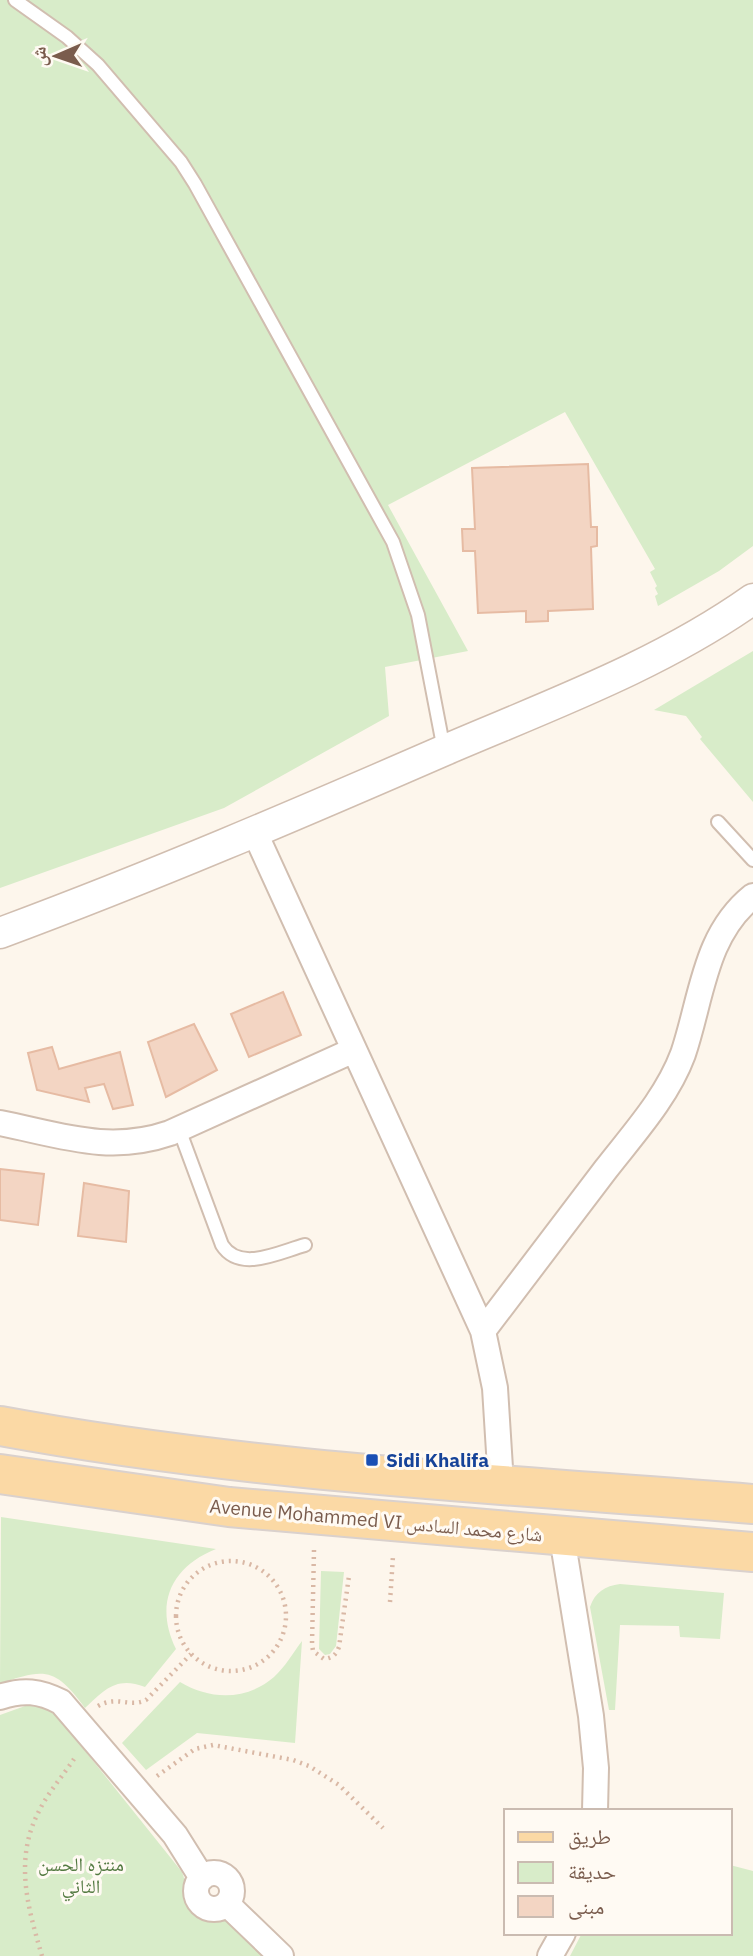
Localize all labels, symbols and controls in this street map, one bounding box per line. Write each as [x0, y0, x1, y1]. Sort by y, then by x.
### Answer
north arrow [21, 21, 91, 91]
text: ش [27, 46, 51, 67]
place label: Sidi Khalifa [386, 1448, 489, 1472]
marker: Sidi Khalifa [364, 1452, 380, 1468]
street label: Avenue Mohammed VI شارع محمد السادس [209, 1493, 543, 1547]
legend [504, 1809, 732, 1935]
text: طريق [568, 1822, 611, 1850]
park label: منتزه الحسن الثاني [38, 1852, 124, 1902]
text: حديقة [568, 1857, 616, 1885]
text: مبنى [568, 1892, 604, 1920]

